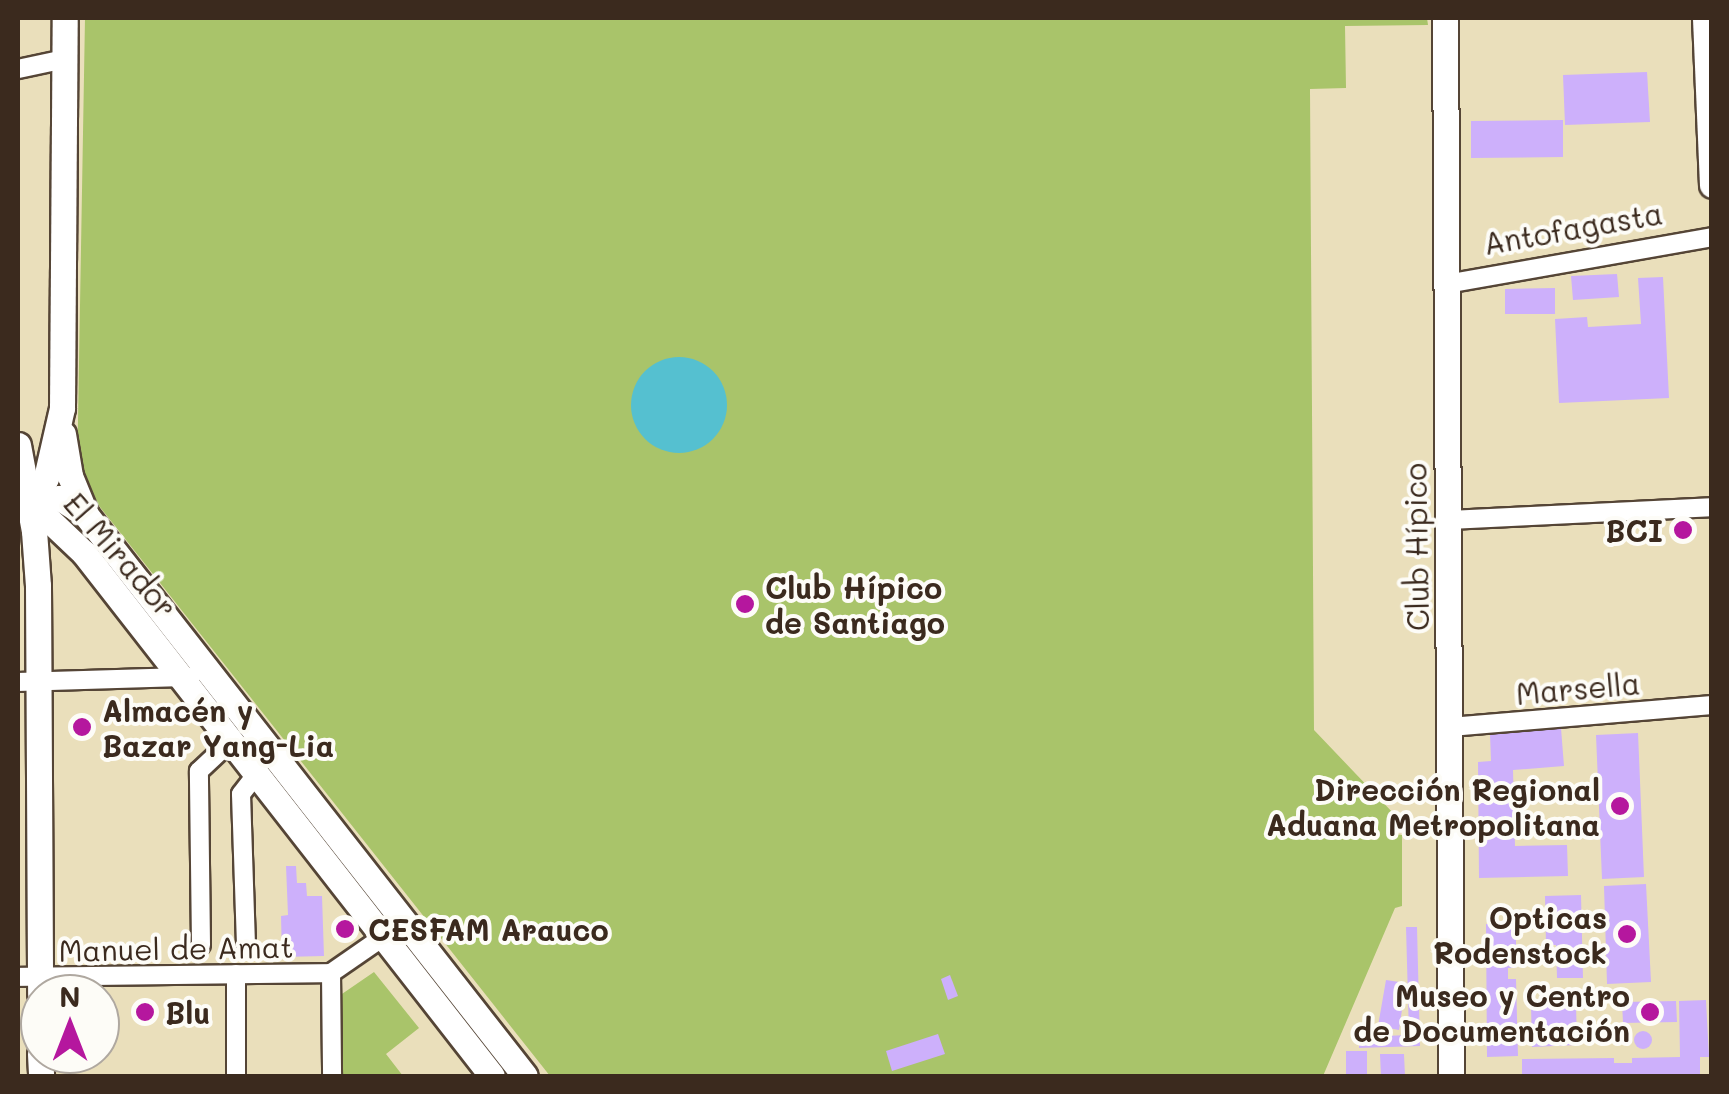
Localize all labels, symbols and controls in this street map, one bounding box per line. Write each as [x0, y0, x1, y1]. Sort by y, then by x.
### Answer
street label: Antofagasta [1481, 195, 1665, 261]
street label: Club Hípico [1397, 463, 1435, 631]
street label: El Mirador [57, 485, 185, 625]
place label: BCI [1605, 512, 1663, 548]
marker: BCI [1672, 519, 1694, 541]
place label: Club Hípico de Santiago [765, 569, 945, 640]
marker: Club Hípico de Santiago [734, 593, 756, 615]
street label: Marsella [1514, 665, 1642, 711]
place label: Almacén y Bazar Yang-Lia [102, 692, 334, 762]
marker: Almacén y Bazar Yang-Lia [71, 716, 93, 738]
place label: Dirección Regional Aduana Metropolitana [1266, 771, 1600, 842]
marker: Dirección Regional Aduana Metropolitana [1609, 795, 1631, 817]
place label: Opticas Rodenstock [1433, 899, 1607, 970]
place label: CESFAM Arauco [368, 911, 609, 947]
marker: CESFAM Arauco [332, 916, 358, 942]
marker: Opticas Rodenstock [1616, 923, 1638, 945]
street label: Manuel de Amat [58, 928, 294, 968]
north arrow [20, 974, 120, 1074]
place label: Museo y Centro de Documentación [1353, 977, 1630, 1048]
text: N [59, 978, 81, 1014]
place label: Blu [165, 994, 211, 1030]
marker: Blu [134, 1001, 156, 1023]
marker: Museo y Centro de Documentación [1639, 1001, 1661, 1023]

